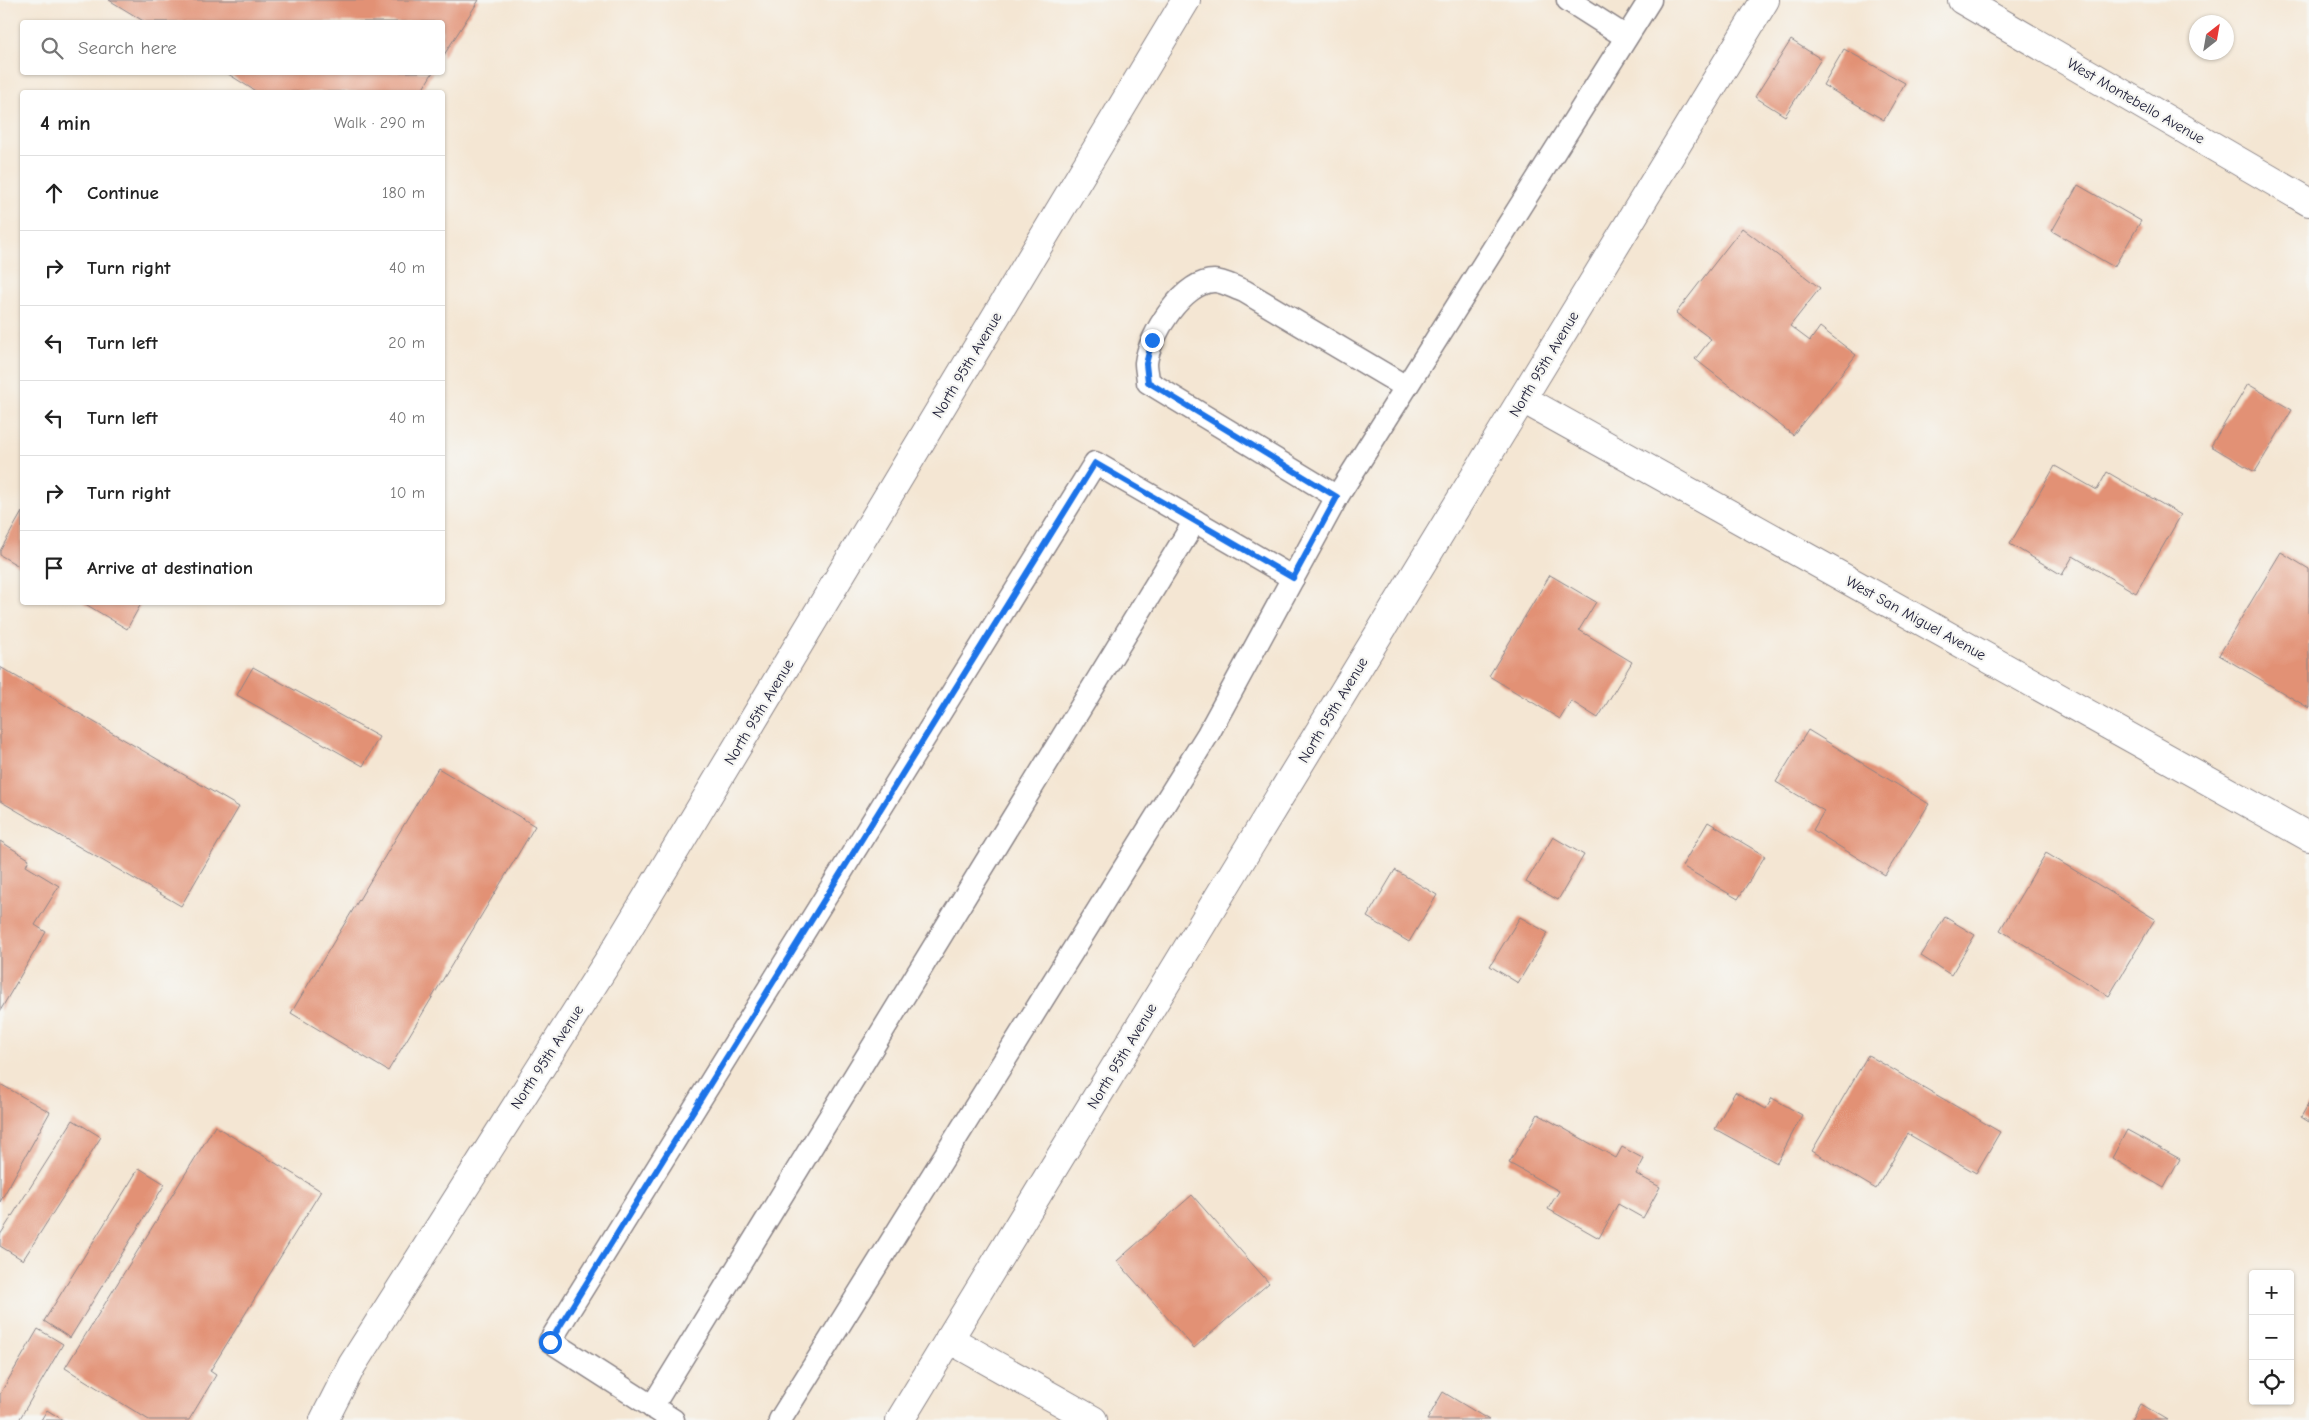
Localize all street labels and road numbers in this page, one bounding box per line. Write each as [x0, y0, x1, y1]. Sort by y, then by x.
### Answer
street label: West Montebello Avenue [2064, 54, 2208, 148]
street label: North 95th Avenue [1505, 307, 1583, 420]
street label: North 95th Avenue [928, 308, 1006, 421]
street label: West San Miguel Avenue [1843, 572, 1990, 664]
street label: North 95th Avenue [1294, 653, 1372, 766]
street label: North 95th Avenue [720, 655, 798, 768]
street label: North 95th Avenue [1083, 999, 1161, 1112]
street label: North 95th Avenue [507, 1001, 588, 1112]

